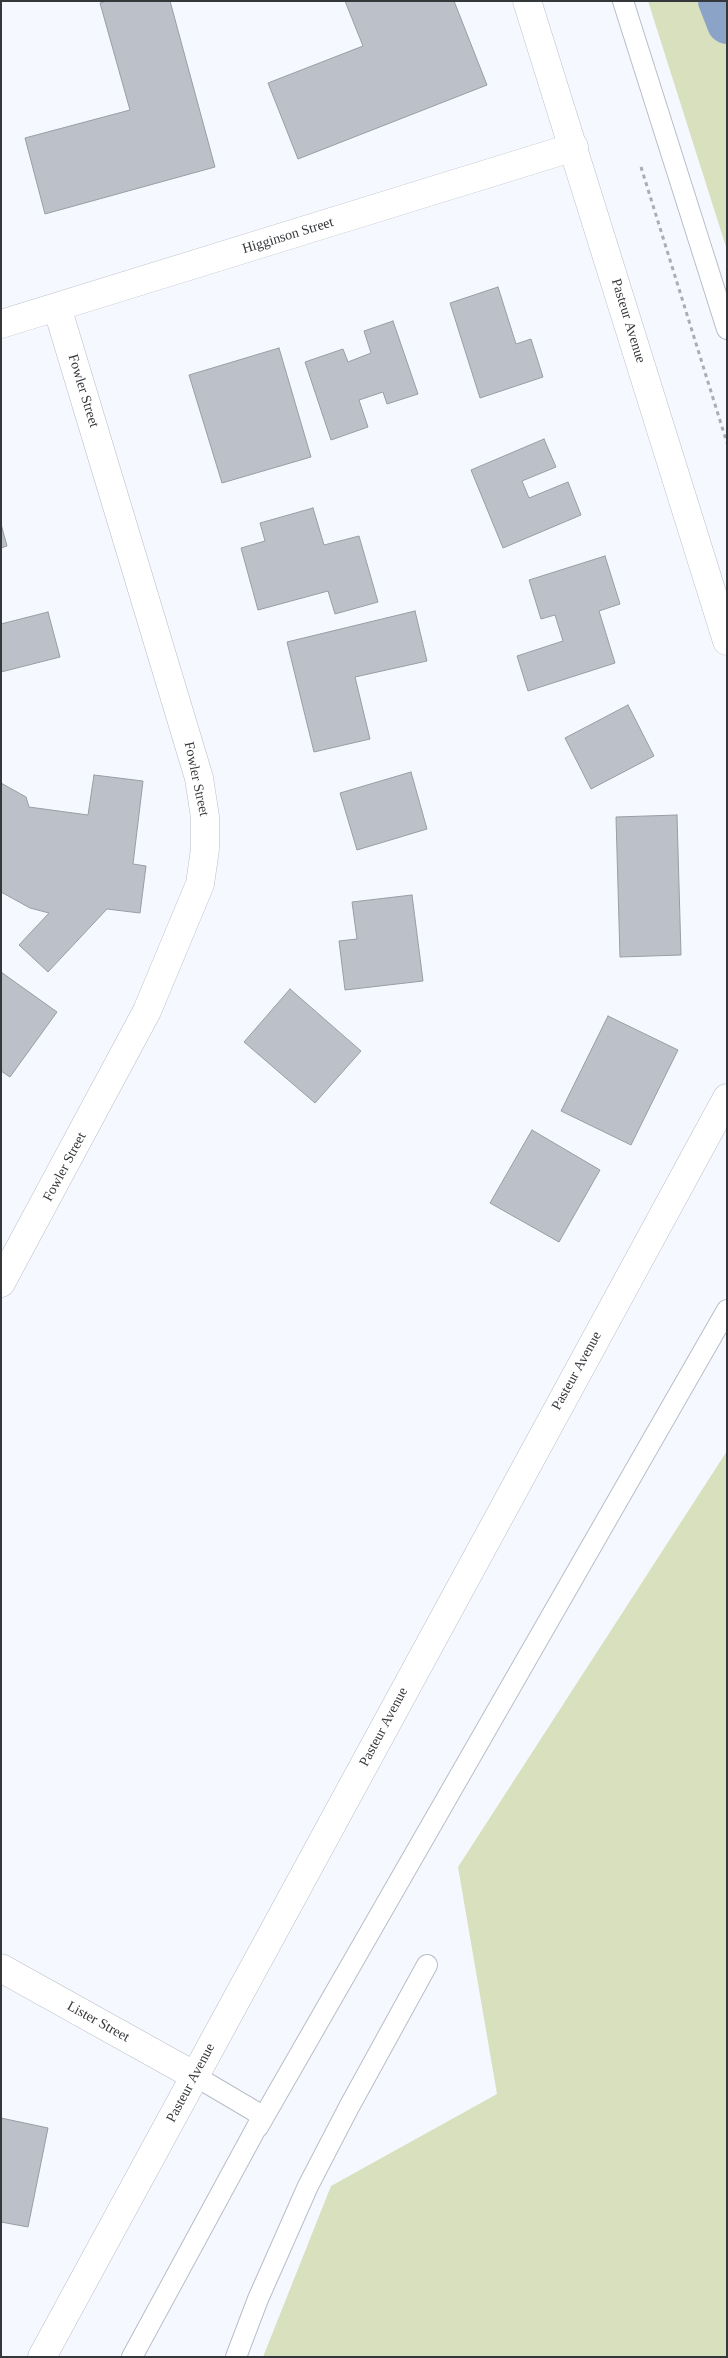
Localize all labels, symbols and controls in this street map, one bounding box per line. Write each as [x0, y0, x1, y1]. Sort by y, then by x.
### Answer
street label: Higginson Street [240, 214, 336, 258]
street label: Pasteur Avenue [607, 277, 649, 365]
street label: Fowler Street [64, 352, 102, 430]
street label: Fowler Street [180, 740, 212, 818]
street label: Fowler Street [40, 1130, 90, 1204]
street label: Pasteur Avenue [549, 1329, 605, 1413]
street label: Pasteur Avenue [356, 1685, 412, 1769]
street label: Lister Street [64, 1998, 132, 2046]
street label: Pasteur Avenue [163, 2041, 219, 2125]

